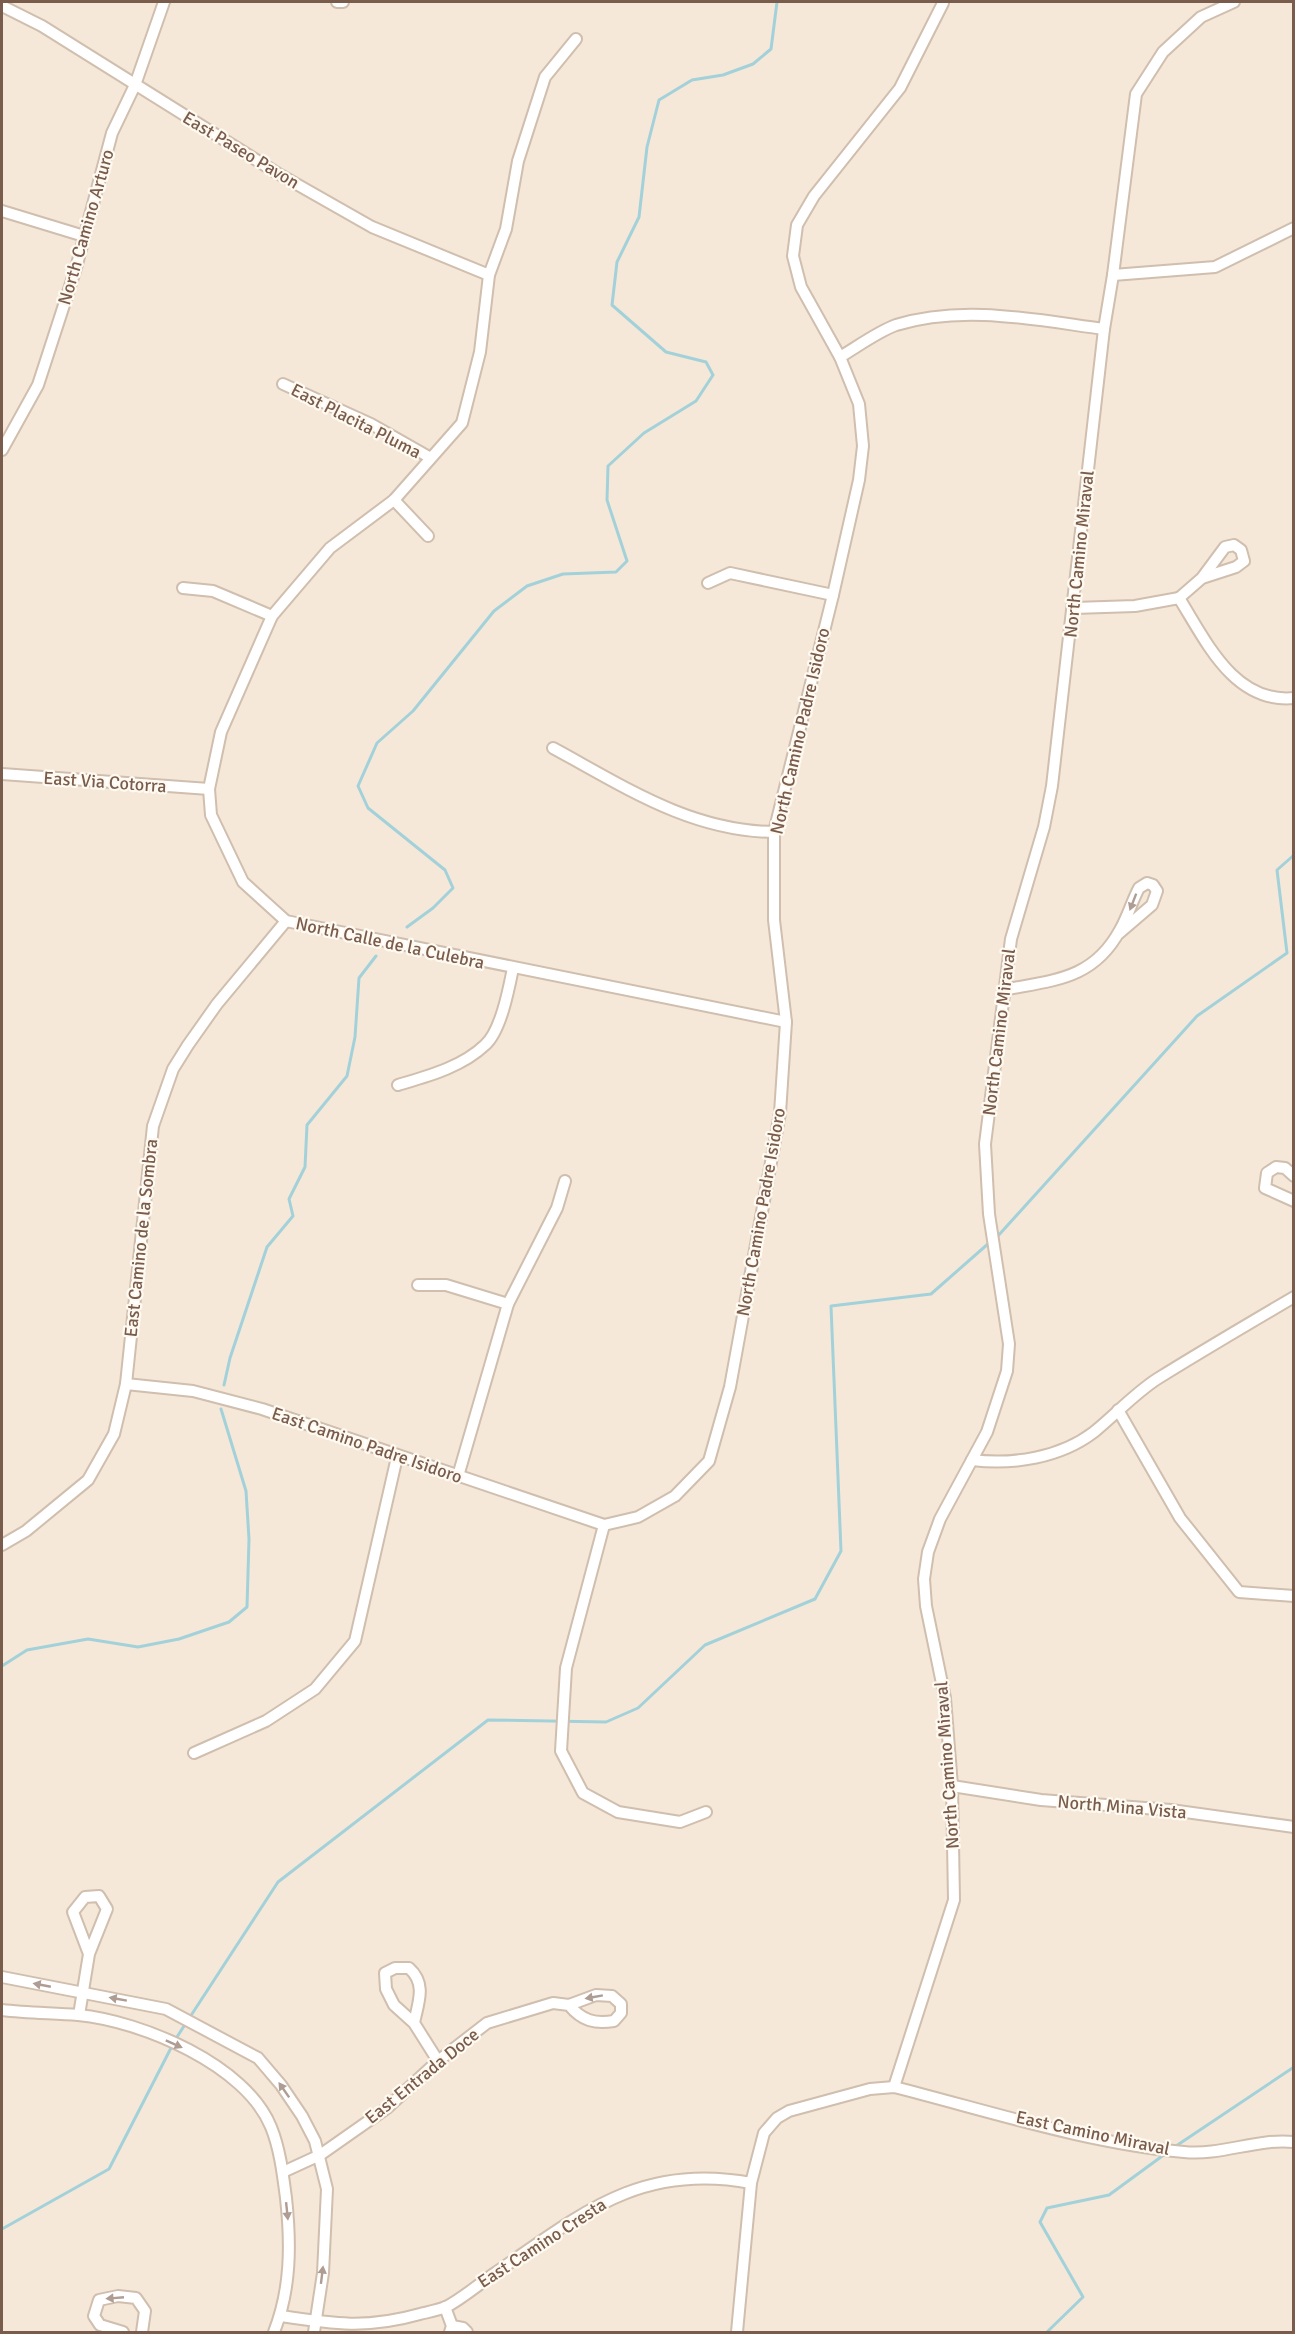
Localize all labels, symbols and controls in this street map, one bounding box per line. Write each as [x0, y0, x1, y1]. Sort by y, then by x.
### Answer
street label: East Paseo Pavon [179, 107, 303, 193]
street label: North Camino Arturo [53, 147, 119, 307]
street label: East Placita Pluma [287, 379, 425, 463]
street label: North Camino Miraval [1059, 469, 1099, 639]
street label: North Camino Padre Isidoro [766, 626, 834, 836]
street label: East Via Cotorra [43, 767, 167, 797]
one-way arrow [1128, 893, 1138, 911]
street label: North Calle de la Culebra [294, 912, 486, 974]
street label: North Camino Miraval [978, 947, 1020, 1117]
street label: North Camino Padre Isidoro [732, 1106, 790, 1318]
street label: East Camino de la Sombra [120, 1138, 162, 1338]
street label: East Camino Padre Isidoro [269, 1402, 465, 1488]
street label: North Camino Miraval [930, 1680, 964, 1850]
street label: North Mina Vista [1057, 1790, 1187, 1824]
one-way arrow [32, 1980, 51, 1989]
one-way arrow [584, 1993, 603, 2002]
one-way arrow [108, 1994, 127, 2003]
street label: East Entrada Doce [361, 2023, 483, 2129]
one-way arrow [166, 2039, 184, 2049]
one-way arrow [279, 2083, 291, 2098]
street label: East Camino Miraval [1014, 2106, 1172, 2160]
street label: East Camino Cresta [474, 2193, 610, 2293]
one-way arrow [283, 2201, 292, 2220]
one-way arrow [318, 2265, 327, 2284]
one-way arrow [105, 2293, 124, 2303]

